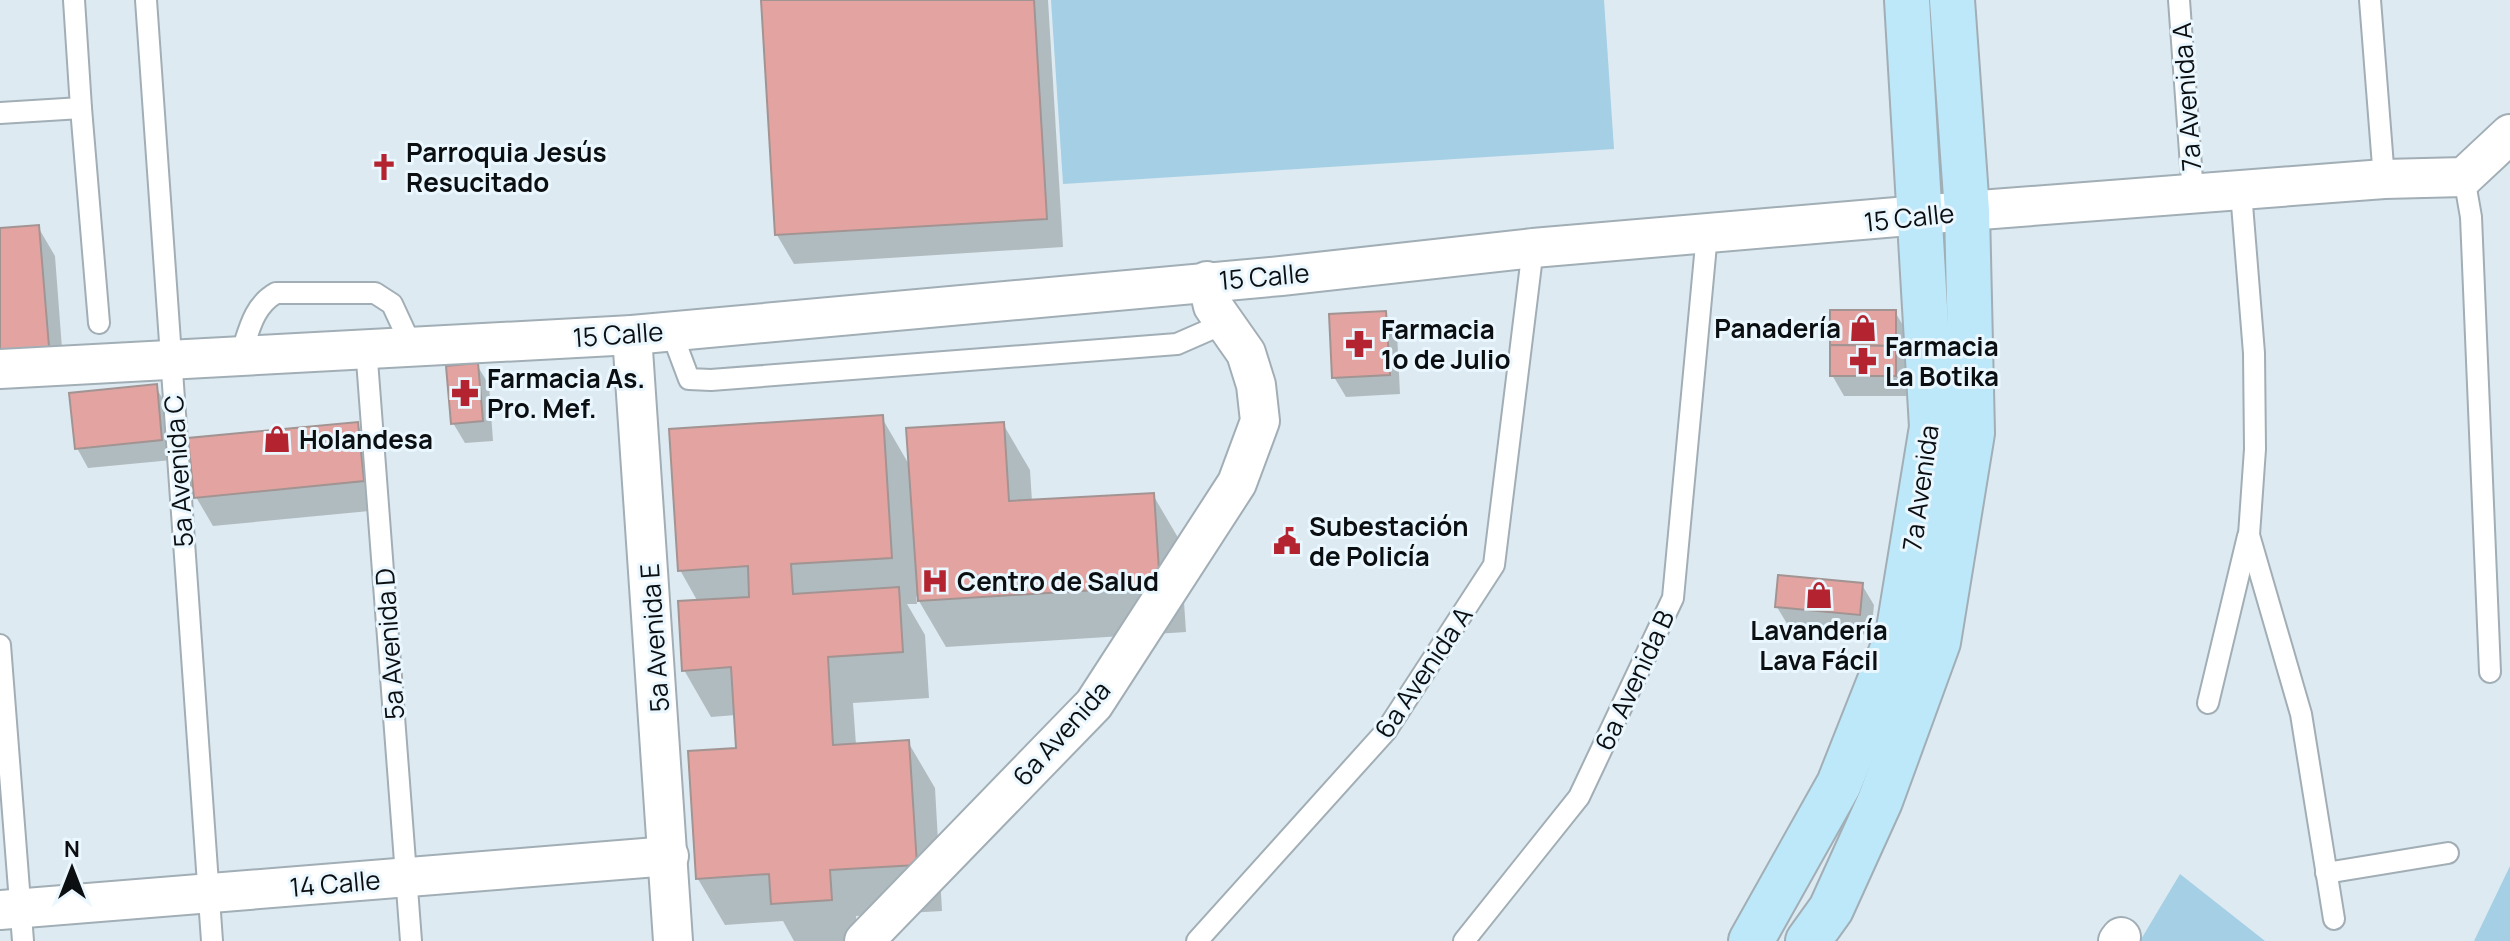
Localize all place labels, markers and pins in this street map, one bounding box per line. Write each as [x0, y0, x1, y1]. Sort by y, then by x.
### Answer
place label: Parroquia Jesús Resucitado [406, 134, 607, 200]
church icon: Parroquia Jesús Resucitado [369, 152, 399, 182]
place label: Panadería [1714, 310, 1841, 346]
place label: Farmacia 1o de Julio [1381, 311, 1510, 377]
shop icon: Panadería [1848, 313, 1878, 343]
place label: Farmacia La Botika [1885, 328, 1999, 394]
pharmacy icon: Farmacia 1o de Julio [1344, 329, 1374, 359]
pharmacy icon: Farmacia La Botika [1848, 346, 1878, 376]
place label: Farmacia As. Pro. Mef. [487, 360, 645, 426]
pharmacy icon: Farmacia As. Pro. Mef. [450, 378, 480, 408]
place label: Holandesa [299, 421, 433, 457]
shop icon: Holandesa [262, 424, 292, 454]
place label: Subestación de Policía [1309, 508, 1469, 574]
public building icon: Subestación de Policía [1272, 526, 1302, 556]
place label: Centro de Salud [957, 563, 1159, 599]
hospital icon: Centro de Salud [920, 566, 950, 596]
shop icon: Lavandería Lava Fácil [1804, 580, 1834, 610]
place label: Lavandería Lava Fácil [1750, 612, 1888, 678]

